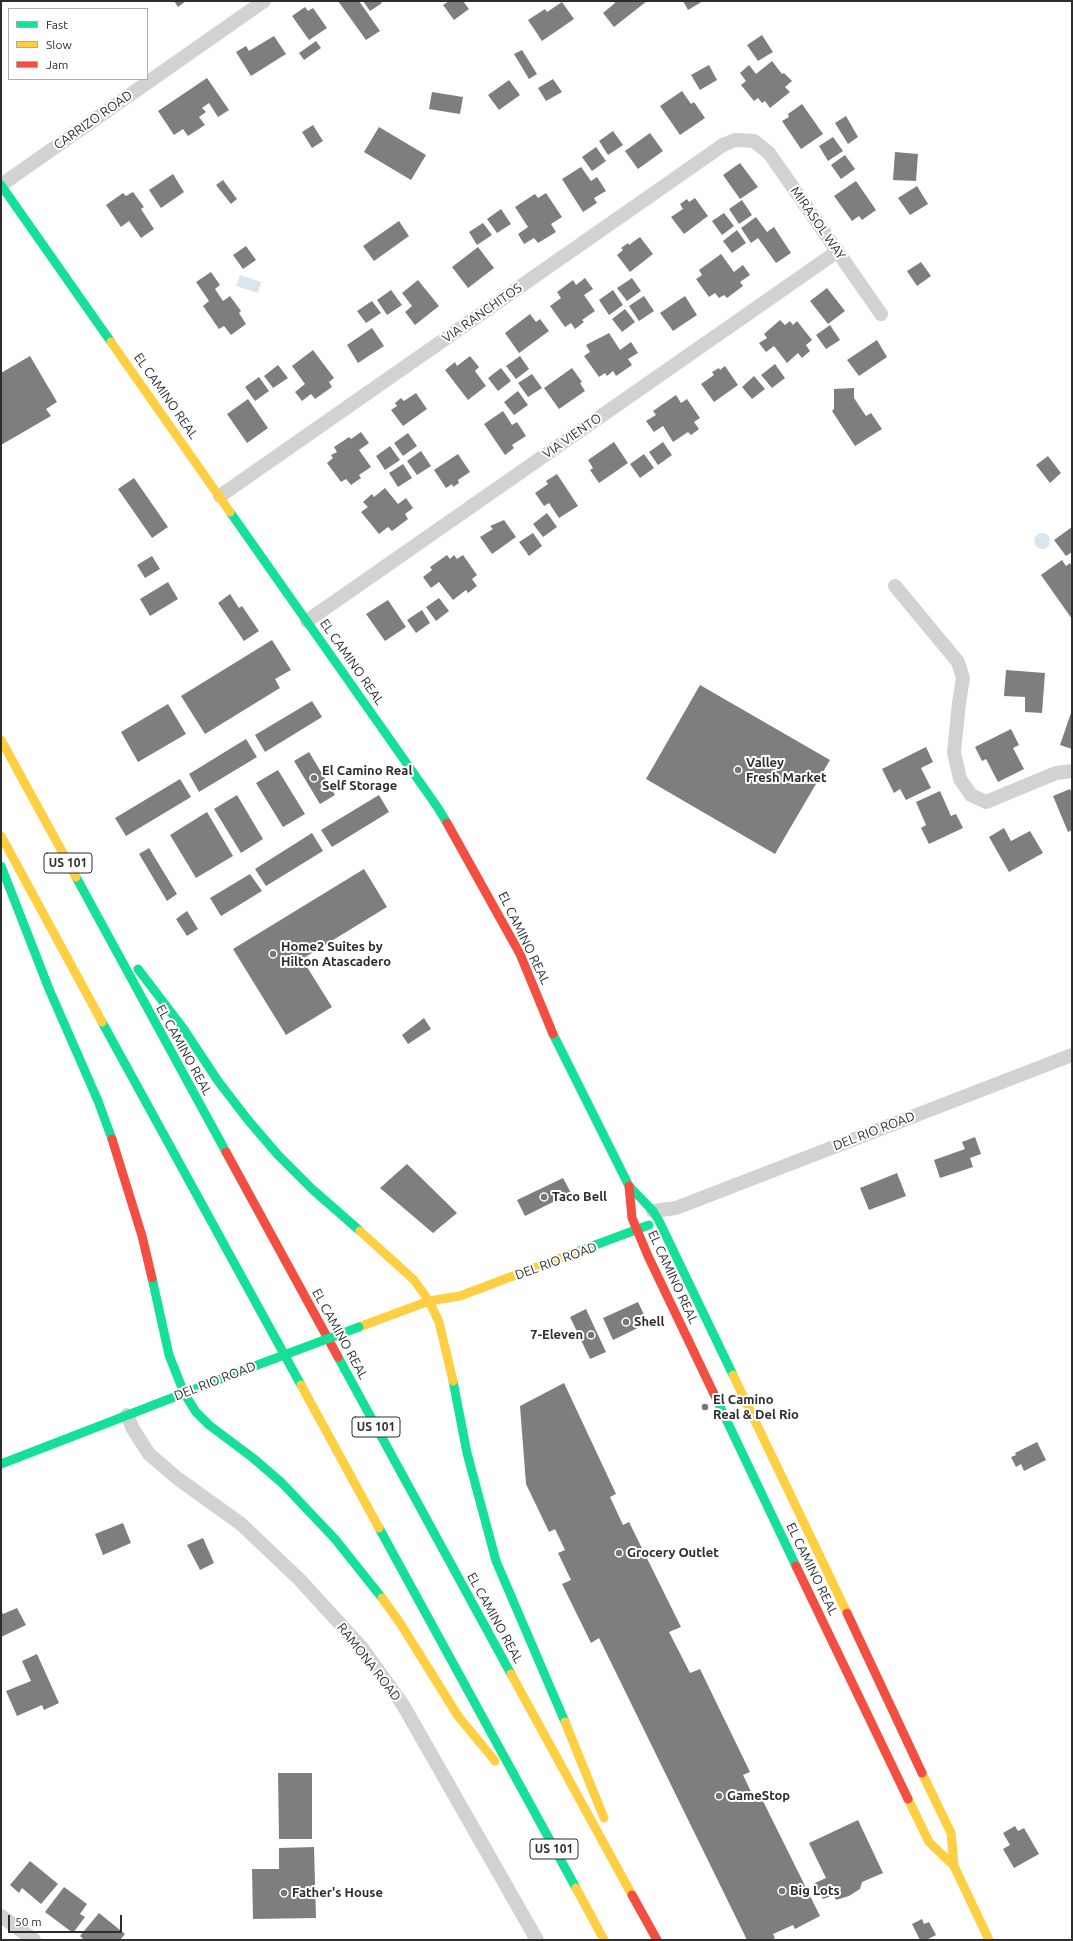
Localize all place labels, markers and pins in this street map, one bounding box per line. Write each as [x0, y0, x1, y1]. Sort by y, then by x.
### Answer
place label: Valley Fresh Market [746, 755, 827, 786]
place label: El Camino Real Self Storage [322, 763, 412, 794]
marker: Valley Fresh Market [733, 765, 743, 775]
marker: El Camino Real Self Storage [309, 773, 319, 783]
place label: Home2 Suites by Hilton Atascadero [281, 939, 391, 970]
marker: Home2 Suites by Hilton Atascadero [268, 949, 278, 959]
place label: Taco Bell [552, 1189, 607, 1205]
marker: Taco Bell [539, 1192, 549, 1202]
place label: Shell [634, 1314, 664, 1330]
marker: Shell [621, 1317, 631, 1327]
place label: 7-Eleven [530, 1327, 583, 1343]
marker: 7-Eleven [586, 1330, 596, 1340]
place label: El Camino Real & Del Rio [713, 1392, 799, 1423]
marker: El Camino Real & Del Rio [700, 1402, 710, 1412]
place label: Grocery Outlet [627, 1545, 719, 1561]
marker: Grocery Outlet [614, 1548, 624, 1558]
place label: GameStop [727, 1788, 790, 1804]
marker: GameStop [714, 1791, 724, 1801]
place label: Big Lots [790, 1883, 840, 1899]
place label: Father's House [292, 1885, 383, 1901]
marker: Big Lots [777, 1886, 787, 1896]
marker: Father's House [279, 1888, 289, 1898]

